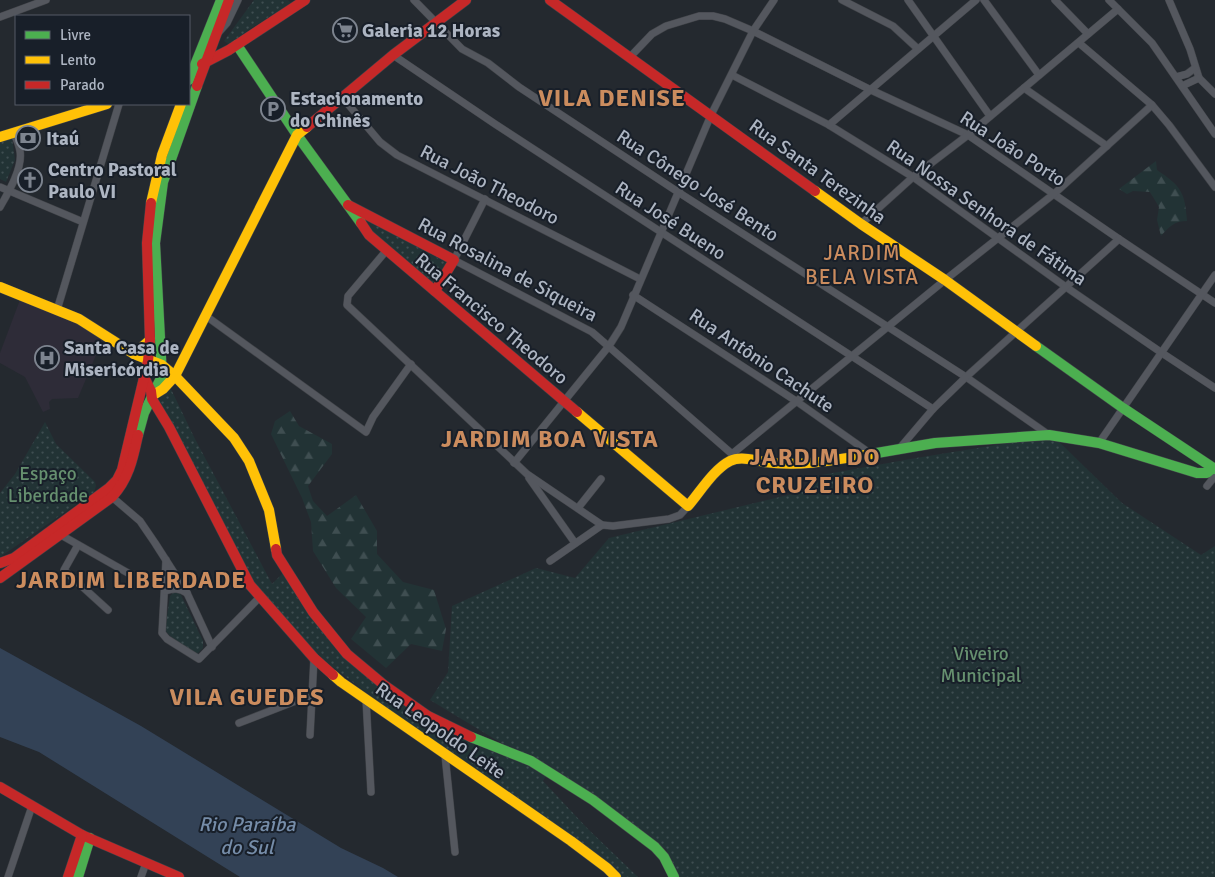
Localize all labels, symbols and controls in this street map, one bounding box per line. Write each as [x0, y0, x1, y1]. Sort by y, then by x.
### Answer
legend [15, 15, 190, 105]
supermarket icon: Galeria 12 Horas [332, 17, 358, 43]
place label: Galeria 12 Horas [362, 19, 500, 43]
text: Livre [60, 26, 91, 44]
text: Lento [60, 51, 96, 69]
text: Parado [60, 76, 105, 94]
district label: VILA DENISE [538, 83, 686, 113]
place label: Estacionamento do Chinês [290, 87, 423, 133]
parking icon: Estacionamento do Chinês [260, 96, 286, 122]
street label: Rua João Porto [955, 106, 1070, 192]
street label: Rua Santa Terezinha [744, 114, 891, 230]
street label: Rua Cônego José Bento [612, 124, 783, 247]
bank icon: Itaú [15, 125, 41, 151]
place label: Itaú [46, 127, 79, 151]
street label: Rua Nossa Senhora de Fátima [882, 134, 1091, 291]
street label: Rua João Theodoro [416, 140, 563, 230]
place label: Centro Pastoral Paulo VI [48, 158, 177, 204]
church icon: Centro Pastoral Paulo VI [17, 167, 43, 193]
street label: Rua José Bueno [611, 176, 730, 266]
street label: Rua Rosalina de Siqueira [414, 212, 601, 327]
district label: JARDIM BELA VISTA [805, 240, 919, 290]
street label: Rua Francisco Theodoro [410, 248, 573, 390]
street label: Rua Antônio Cachute [684, 303, 838, 418]
place label: Santa Casa de Misericórdia [64, 336, 179, 382]
hospital icon: Santa Casa de Misericórdia [34, 345, 60, 371]
district label: JARDIM BOA VISTA [441, 424, 659, 454]
district label: JARDIM DO CRUZEIRO [750, 442, 880, 500]
park label: Espaço Liberdade [8, 462, 88, 508]
district label: JARDIM LIBERDADE [16, 565, 246, 595]
park label: Viveiro Municipal [941, 642, 1021, 688]
street label: Rua Leopoldo Leite [371, 677, 510, 785]
district label: VILA GUEDES [169, 682, 325, 712]
water label: Rio Paraíba do Sul [199, 812, 296, 860]

